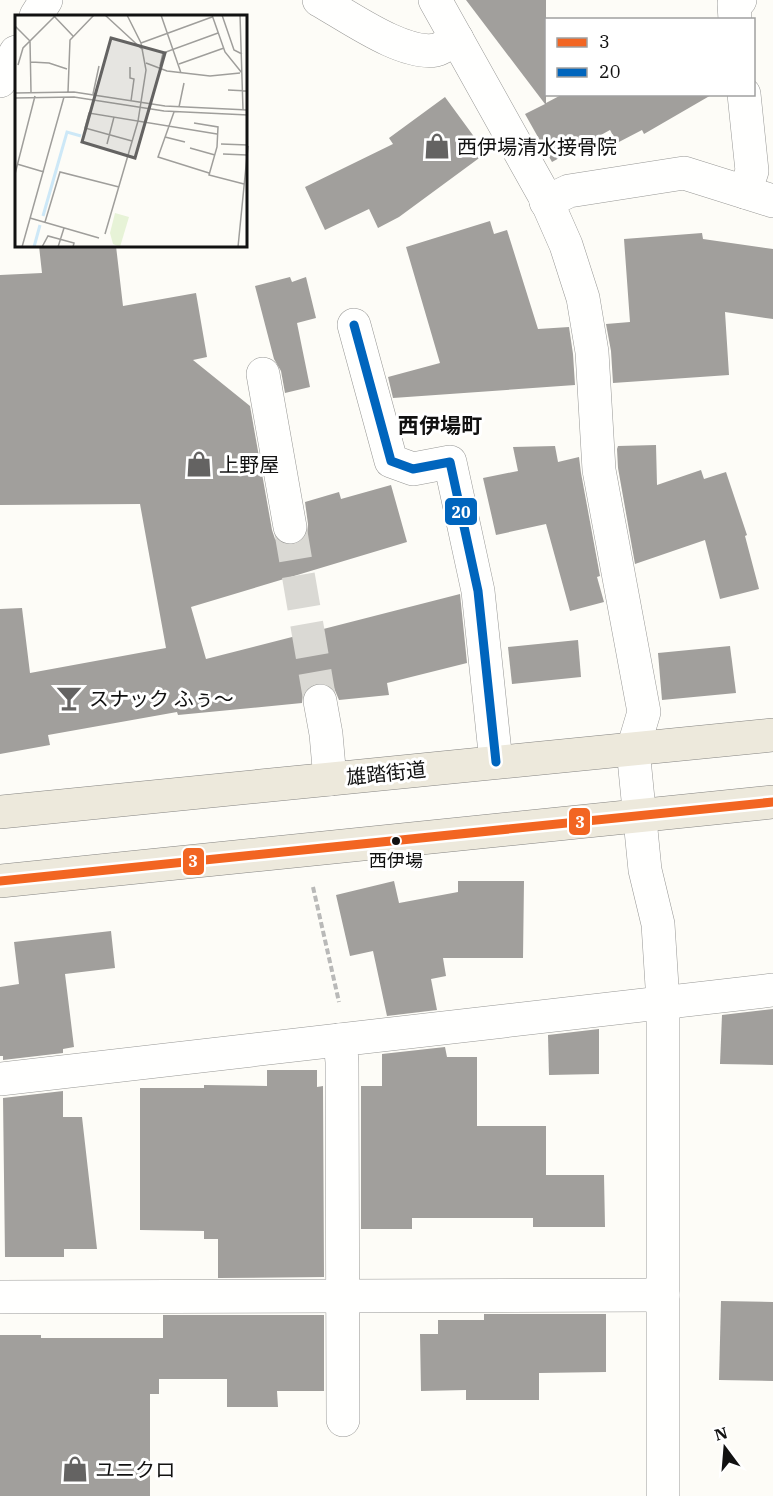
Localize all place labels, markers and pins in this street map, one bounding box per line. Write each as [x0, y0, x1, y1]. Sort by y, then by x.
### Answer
shop icon: 西伊場清水接骨院 [422, 131, 452, 161]
place label: 西伊場清水接骨院 [457, 133, 617, 160]
shop icon: 上野屋 [184, 449, 214, 479]
place label: 上野屋 [219, 451, 279, 478]
bar icon: スナック ふぅ～ [54, 683, 84, 713]
place label: スナック ふぅ～ [89, 685, 234, 712]
marker: 西伊場 [390, 835, 402, 847]
place label: 西伊場 [369, 849, 423, 872]
shop icon: ユニクロ [60, 1454, 90, 1484]
place label: ユニクロ [95, 1456, 175, 1483]

